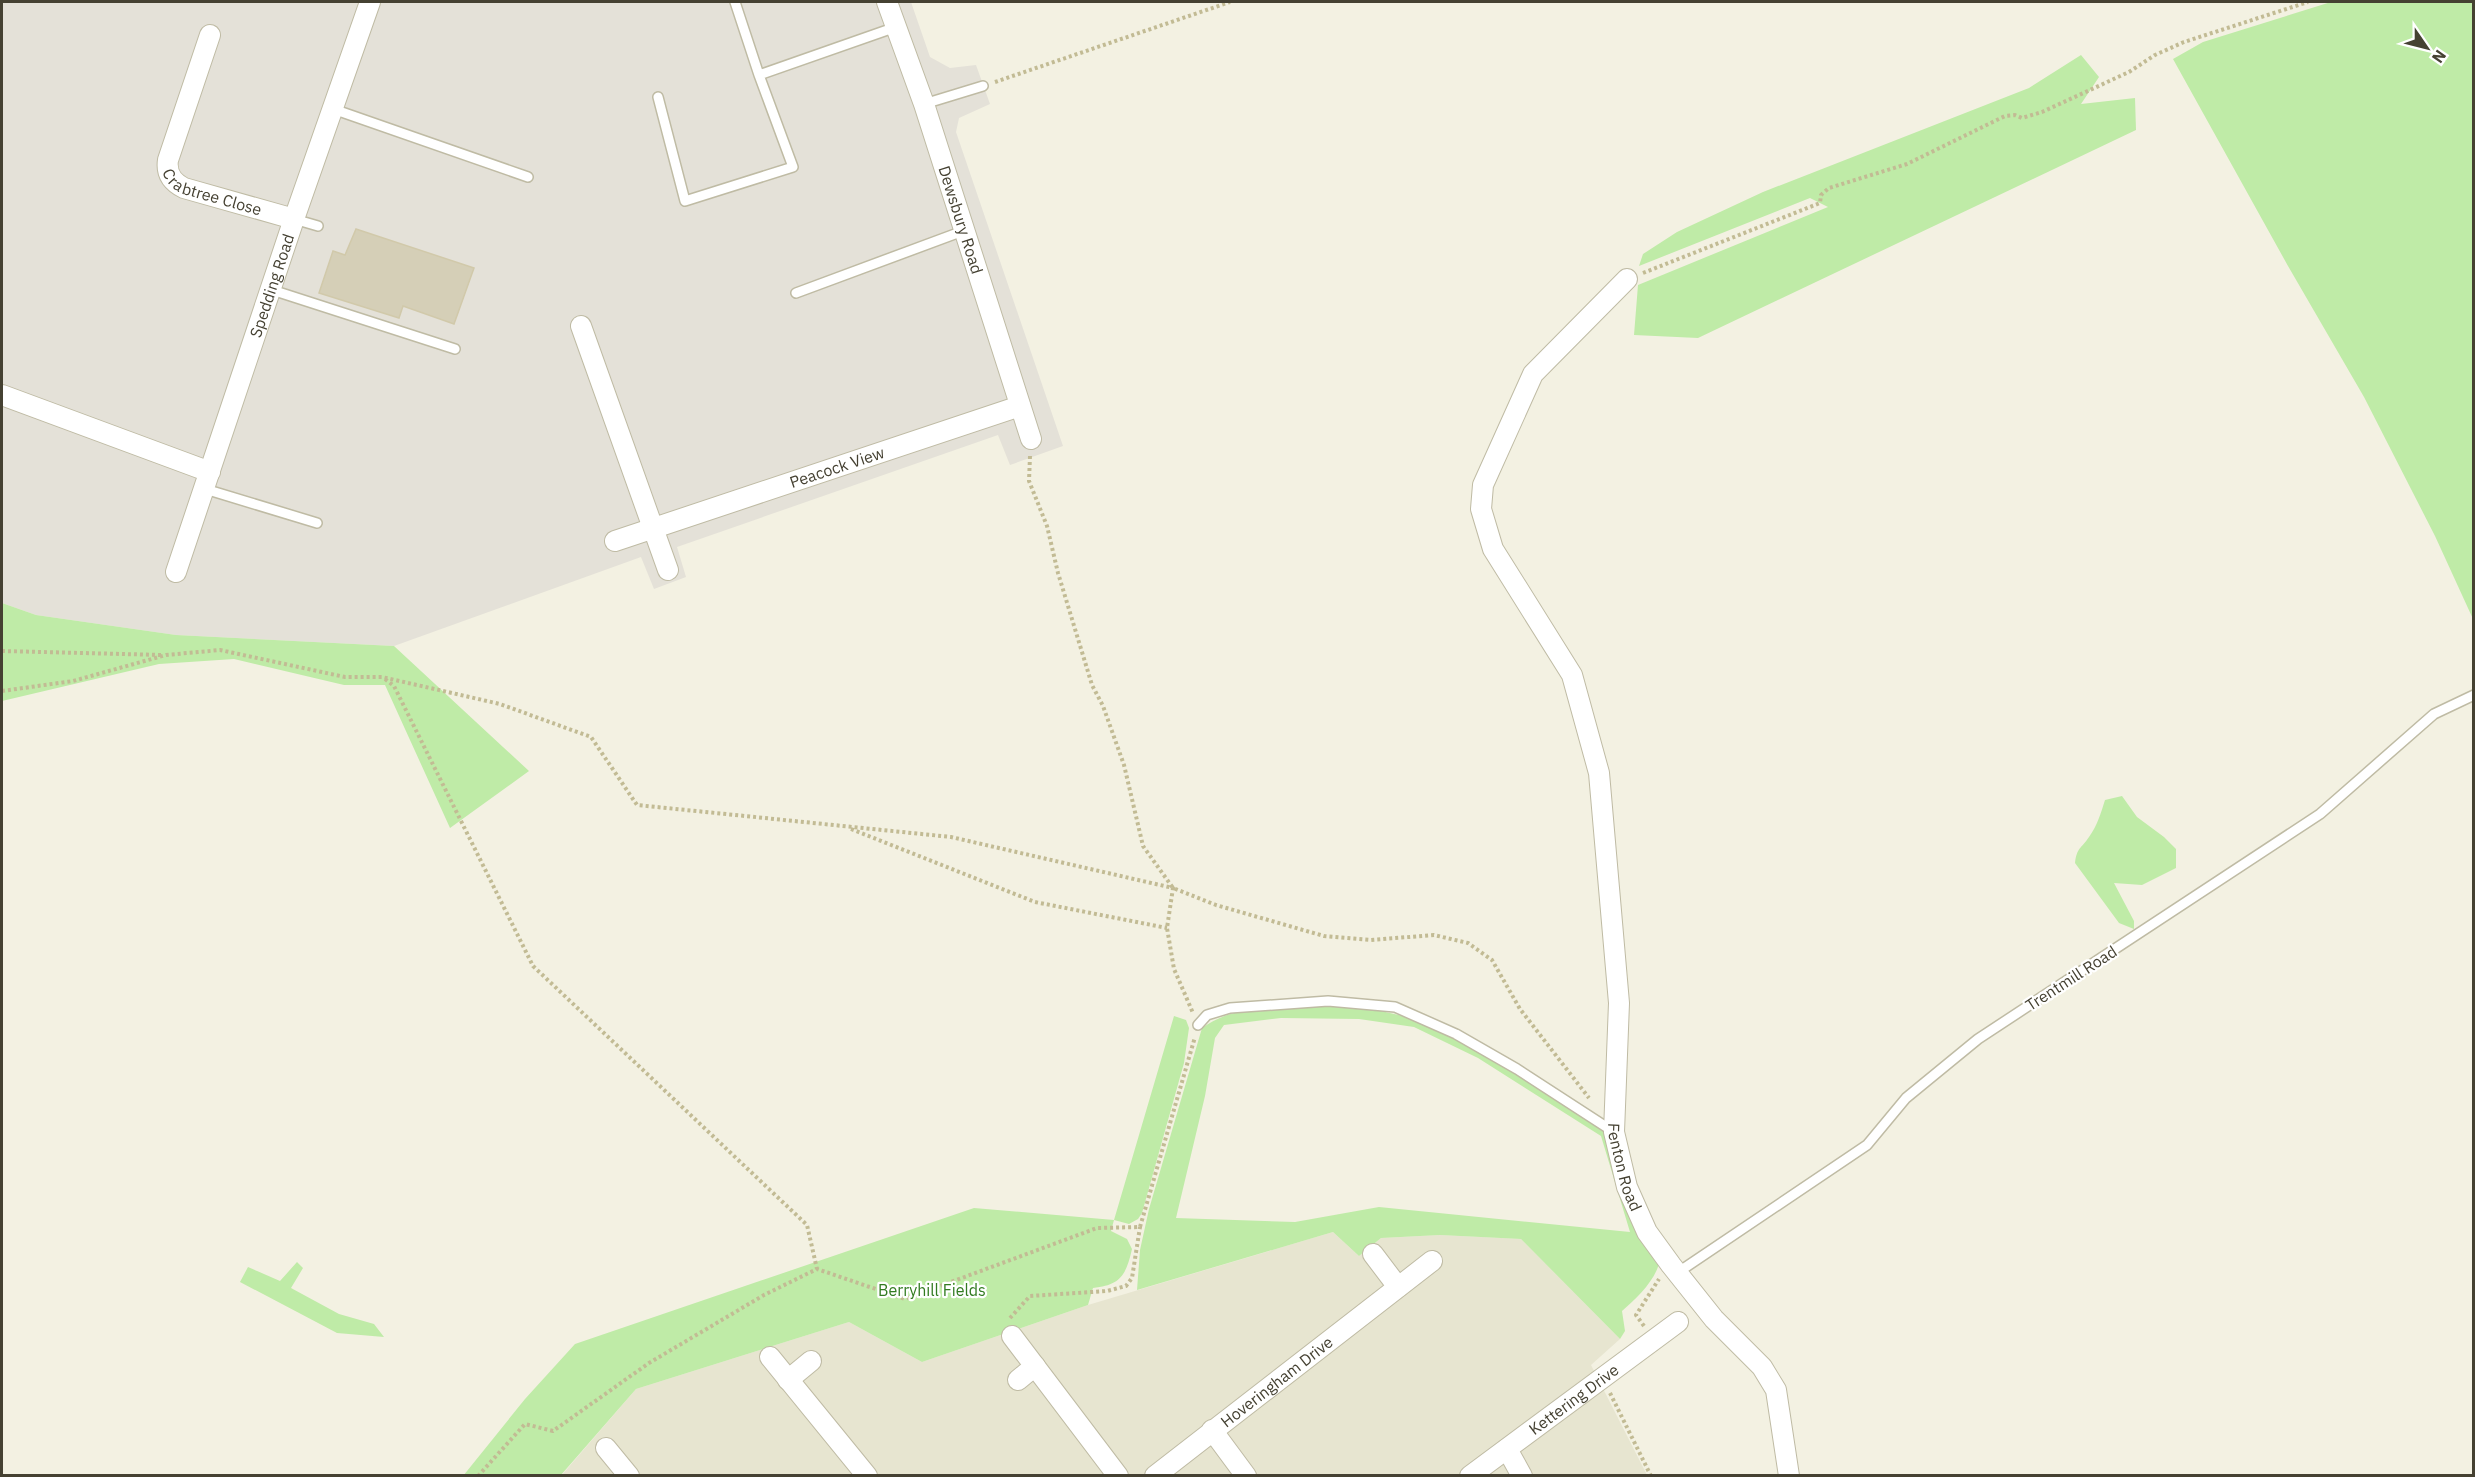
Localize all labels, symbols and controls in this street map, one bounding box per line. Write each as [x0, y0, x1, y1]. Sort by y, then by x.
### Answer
north arrow [2397, 18, 2457, 78]
text: N [2428, 46, 2451, 67]
street label: Dewsbury Road [934, 163, 988, 276]
street label: Crabtree Close [158, 165, 264, 220]
street label: Spedding Road [245, 231, 298, 340]
street label: Peacock View [787, 442, 887, 492]
street label: Trentmill Road [2022, 941, 2120, 1015]
street label: Fenton Road [1604, 1123, 1646, 1214]
park label: Berryhill Fields [878, 1280, 986, 1300]
street label: Hoveringham Drive [1217, 1332, 1337, 1431]
street label: Kettering Drive [1525, 1359, 1623, 1439]

